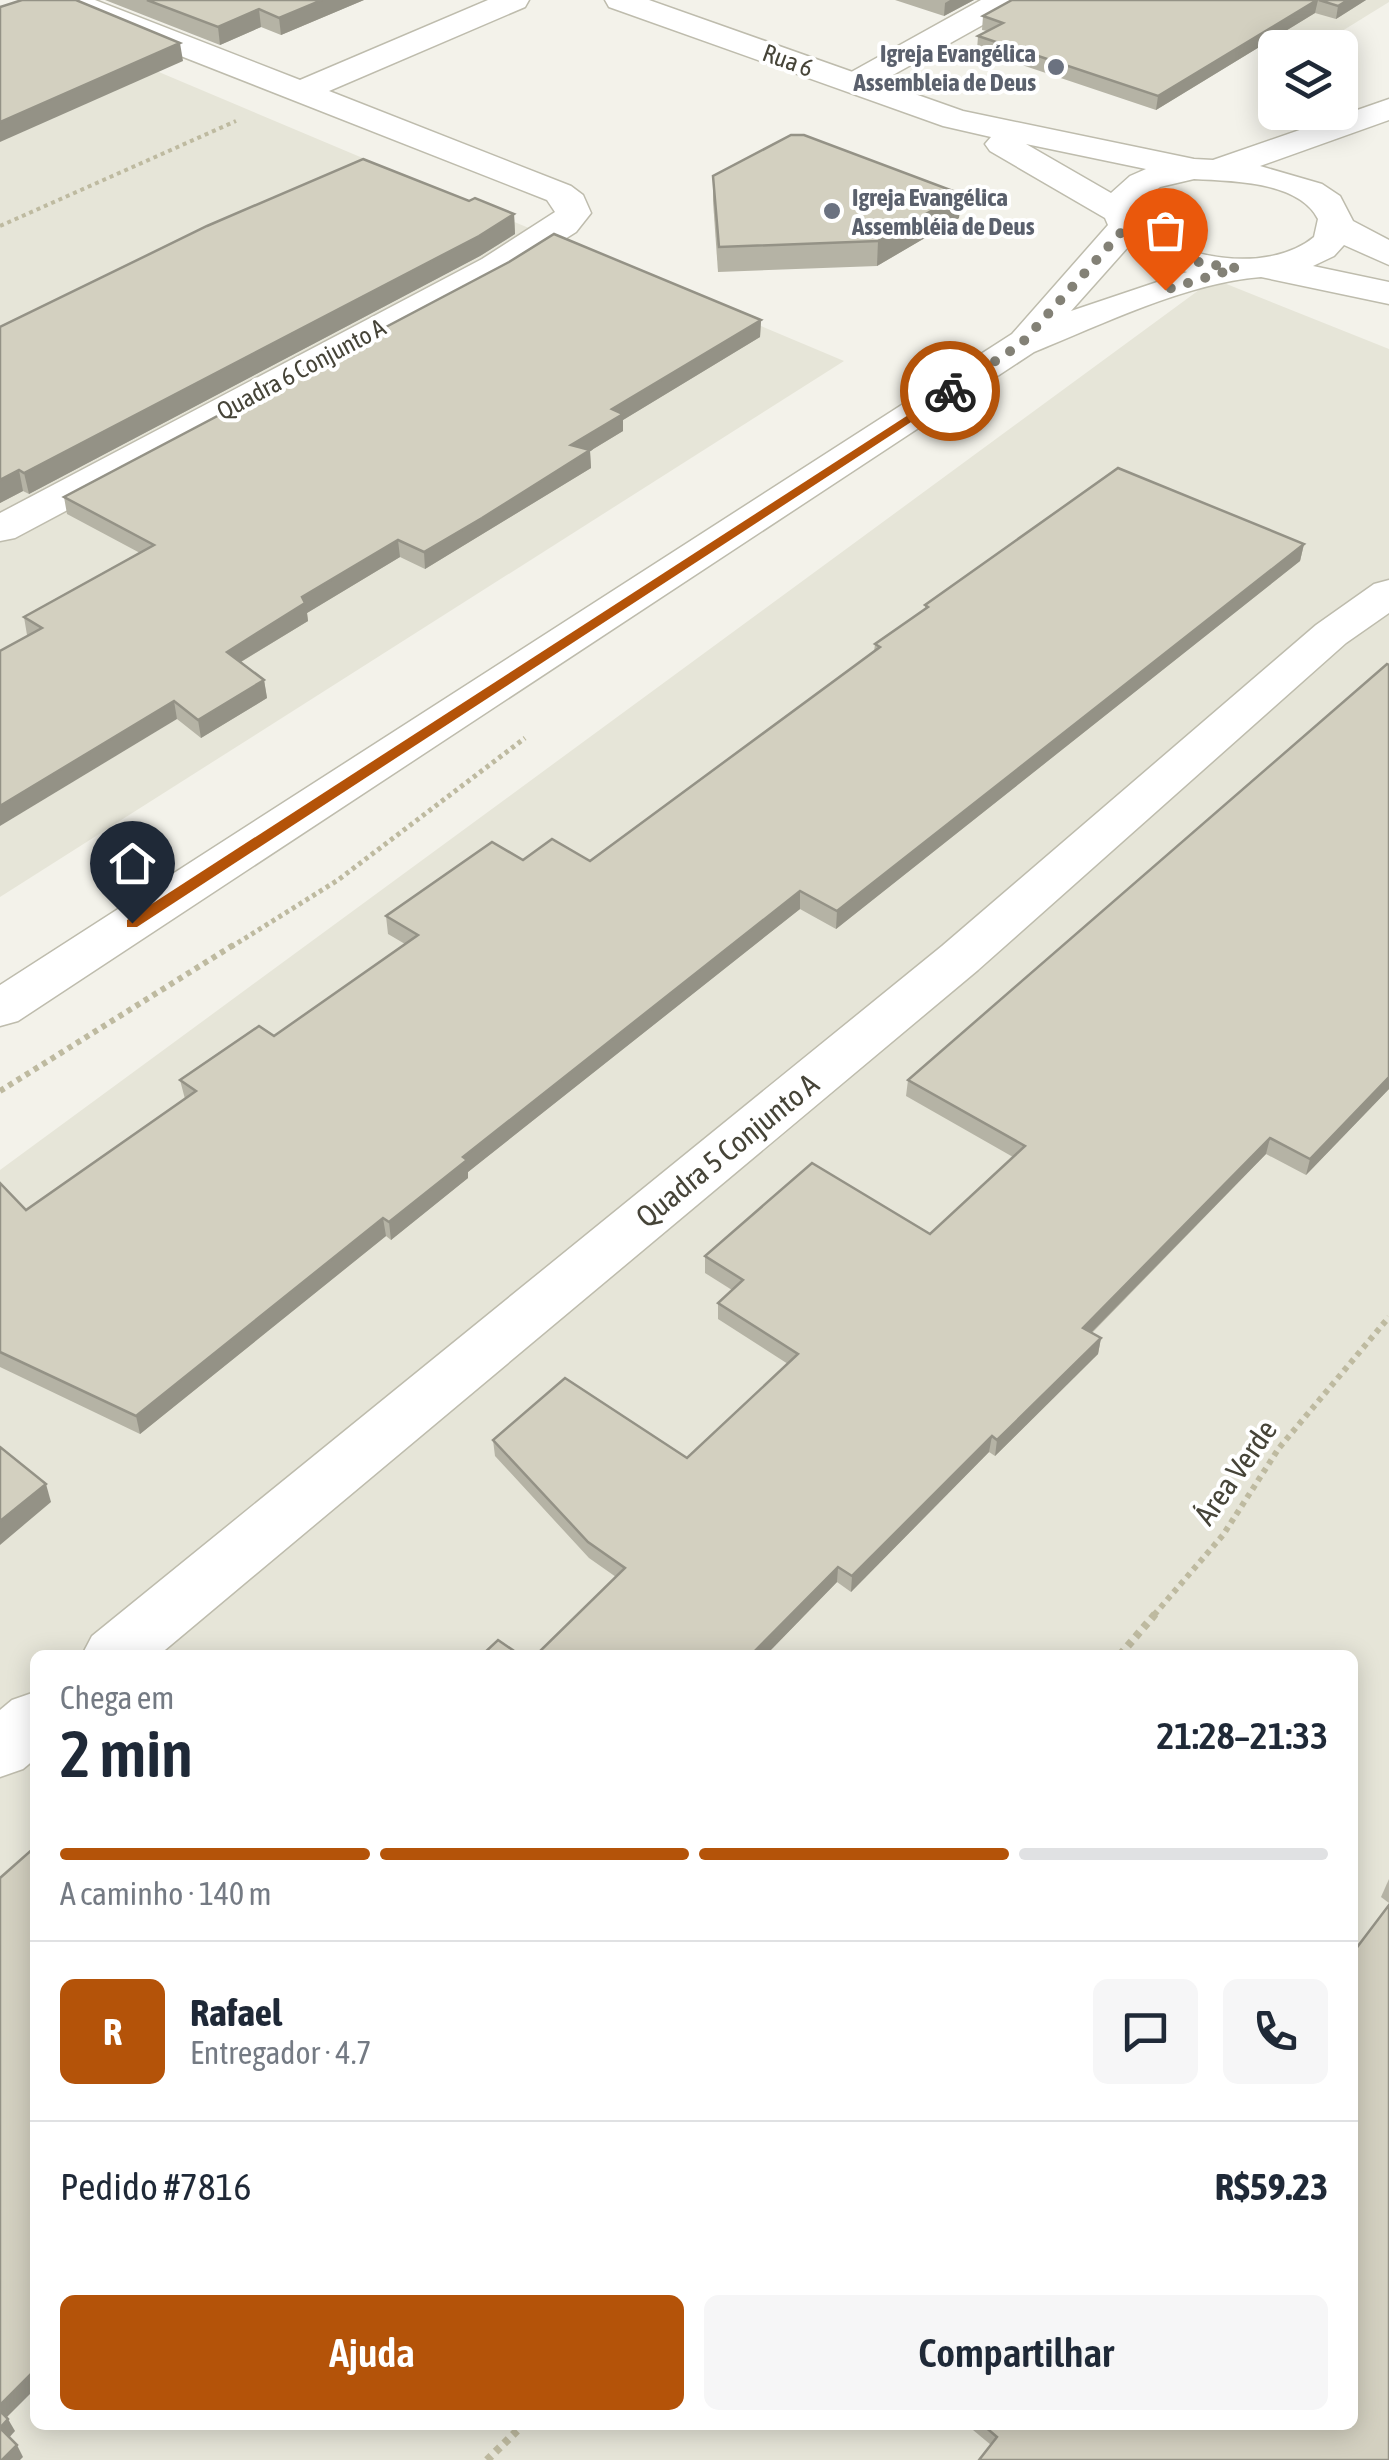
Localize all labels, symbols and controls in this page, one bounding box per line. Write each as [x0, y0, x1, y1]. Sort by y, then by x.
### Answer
map controls [1258, 30, 1358, 130]
button: layers [1258, 30, 1358, 130]
street label: Rua 6 [759, 38, 817, 82]
place label: Igreja Evangélica Assembleia de Deus [852, 39, 1036, 96]
marker: Igreja Evangélica Assembleia de Deus [1045, 56, 1067, 78]
place label: Igreja Evangélica Assembléia de Deus [851, 183, 1035, 240]
pin [1123, 188, 1208, 291]
marker: Igreja Evangélica Assembléia de Deus [821, 200, 843, 222]
icon: bag [1138, 203, 1193, 258]
street label: Quadra 6 Conjunto A [212, 312, 391, 425]
courier [900, 341, 1000, 441]
icon: bike [923, 364, 978, 419]
pin [90, 821, 175, 924]
icon: home [105, 836, 160, 891]
street label: Quadra 5 Conjunto A [629, 1066, 825, 1234]
street label: Área Verde [1187, 1413, 1283, 1531]
text: Chega em [60, 1679, 174, 1716]
text: 21:28–21:33 [1156, 1714, 1328, 1757]
text: 2 min [60, 1716, 193, 1791]
text: A caminho · 140 m [60, 1875, 271, 1912]
button: chat [1093, 1979, 1198, 2084]
button: phone [1223, 1979, 1328, 2084]
text: Rafael [190, 1991, 282, 2034]
text: R [103, 2010, 122, 2053]
text: Entregador · 4.7 [190, 2034, 371, 2071]
text: Pedido #7816 [60, 2165, 251, 2208]
text: R$59.23 [1215, 2165, 1328, 2208]
button: Ajuda [60, 2295, 684, 2410]
button: Compartilhar [704, 2295, 1328, 2410]

